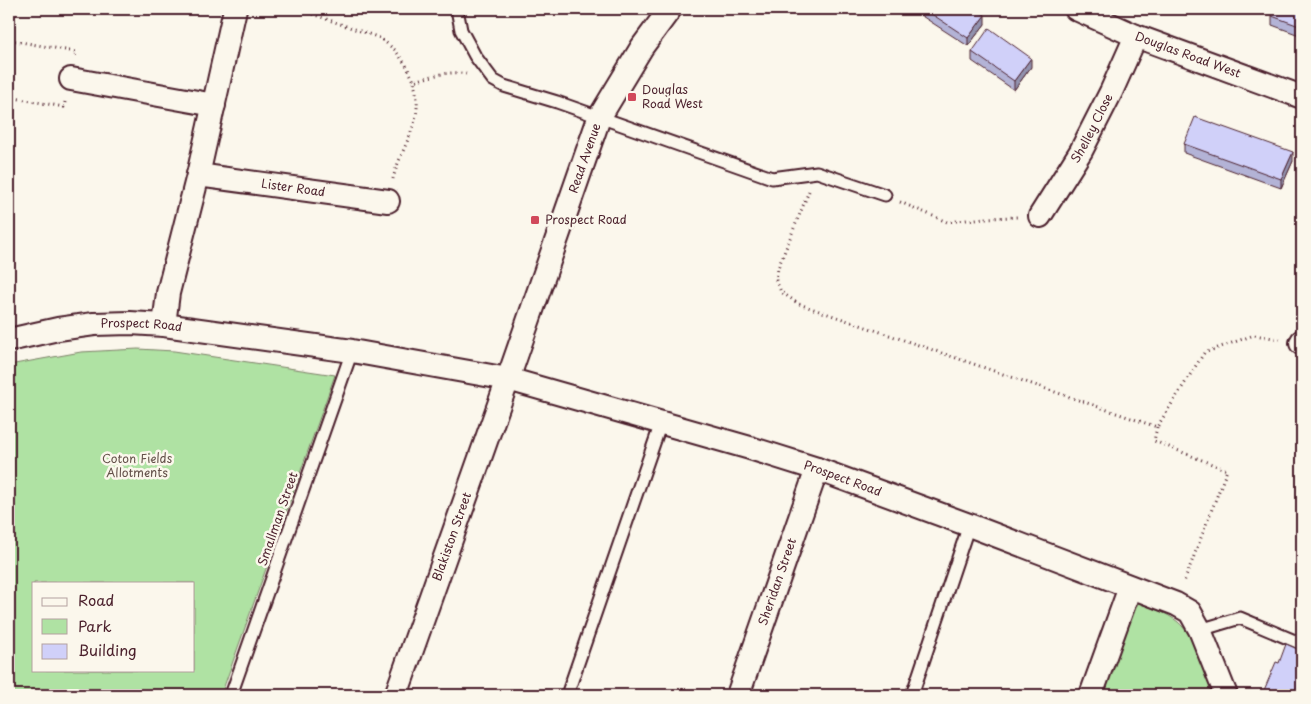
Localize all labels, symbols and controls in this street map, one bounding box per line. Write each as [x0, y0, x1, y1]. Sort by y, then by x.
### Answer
street label: Douglas Road West [1133, 26, 1244, 82]
place label: Douglas Road West [642, 80, 703, 112]
street label: Shelley Close [1066, 90, 1117, 166]
marker: Douglas Road West [626, 91, 638, 103]
street label: Read Avenue [563, 120, 605, 195]
street label: Lister Road [260, 174, 326, 200]
place label: Prospect Road [545, 210, 627, 228]
marker: Prospect Road [529, 214, 541, 226]
street label: Prospect Road [100, 313, 183, 335]
park label: Coton Fields Allotments [102, 449, 173, 481]
street label: Prospect Road [802, 455, 884, 500]
street label: Smallman Street [253, 469, 302, 568]
street label: Blakiston Street [427, 489, 475, 583]
street label: Sheridan Street [753, 535, 800, 628]
legend [32, 582, 195, 672]
text: Road [78, 588, 114, 611]
text: Park [78, 614, 112, 637]
text: Building [78, 638, 137, 661]

